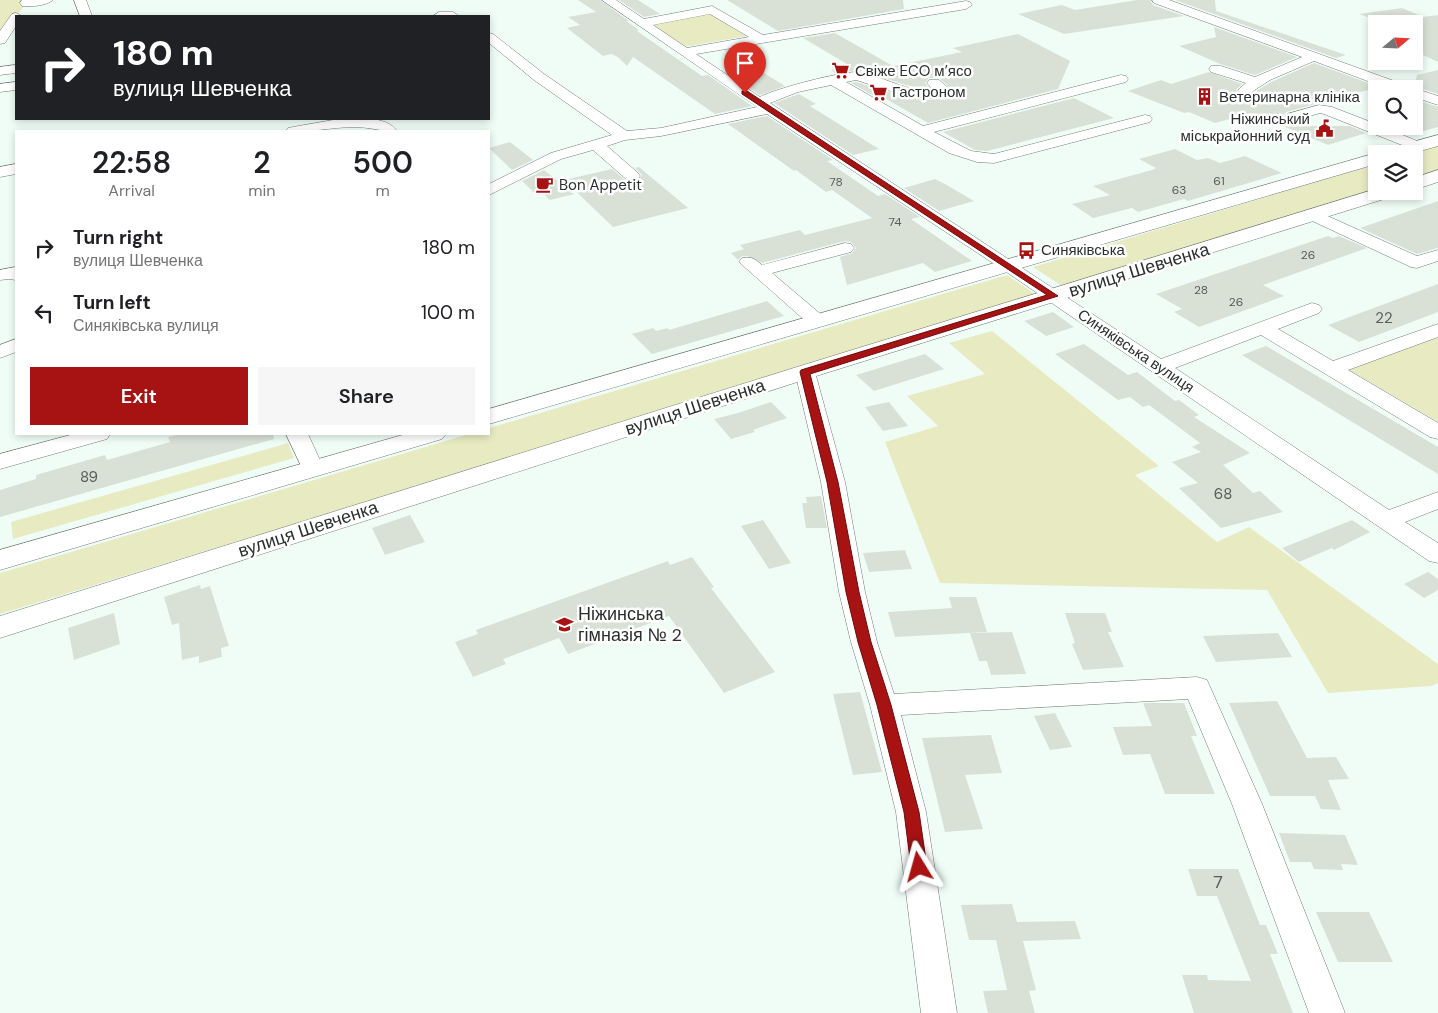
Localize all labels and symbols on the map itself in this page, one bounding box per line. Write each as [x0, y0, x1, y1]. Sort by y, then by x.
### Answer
north arrow [1368, 15, 1422, 70]
pin [724, 42, 766, 93]
supermarket icon: Свіже ECO м’ясо [831, 61, 851, 81]
place label: Свіже ECO м’ясо [855, 61, 972, 81]
supermarket icon: Гастроном [868, 82, 888, 102]
place label: Гастроном [892, 82, 966, 102]
building icon: Ветеринарна клініка [1195, 87, 1215, 107]
place label: Ветеринарна клініка [1219, 87, 1361, 107]
place label: Ніжинський міськрайонний суд [1181, 109, 1310, 146]
public building icon: Ніжинський міськрайонний суд [1314, 118, 1334, 138]
house number: 61 [1213, 173, 1225, 189]
house number: 78 [829, 174, 843, 190]
cafe icon: Bon Appetit [535, 175, 555, 195]
place label: Bon Appetit [559, 175, 642, 195]
house number: 63 [1172, 182, 1186, 198]
house number: 74 [889, 214, 901, 230]
street label: вулиця Шевченка [1066, 237, 1213, 303]
bus stop icon: Синяківська [1017, 240, 1037, 260]
place label: Синяківська [1041, 240, 1126, 260]
house number: 26 [1301, 247, 1315, 263]
house number: 28 [1194, 282, 1208, 298]
house number: 26 [1229, 294, 1243, 310]
street label: Синяківська вулиця [1074, 305, 1198, 397]
house number: 22 [1375, 308, 1393, 328]
street label: вулиця Шевченка [622, 373, 769, 441]
house number: 89 [80, 467, 98, 487]
house number: 68 [1214, 484, 1232, 504]
street label: вулиця Шевченка [235, 495, 382, 563]
place label: Ніжинська гімназія № 2 [578, 602, 682, 647]
school or university icon: Ніжинська гімназія № 2 [554, 614, 574, 634]
position arrow [892, 840, 944, 892]
house number: 7 [1213, 870, 1223, 894]

